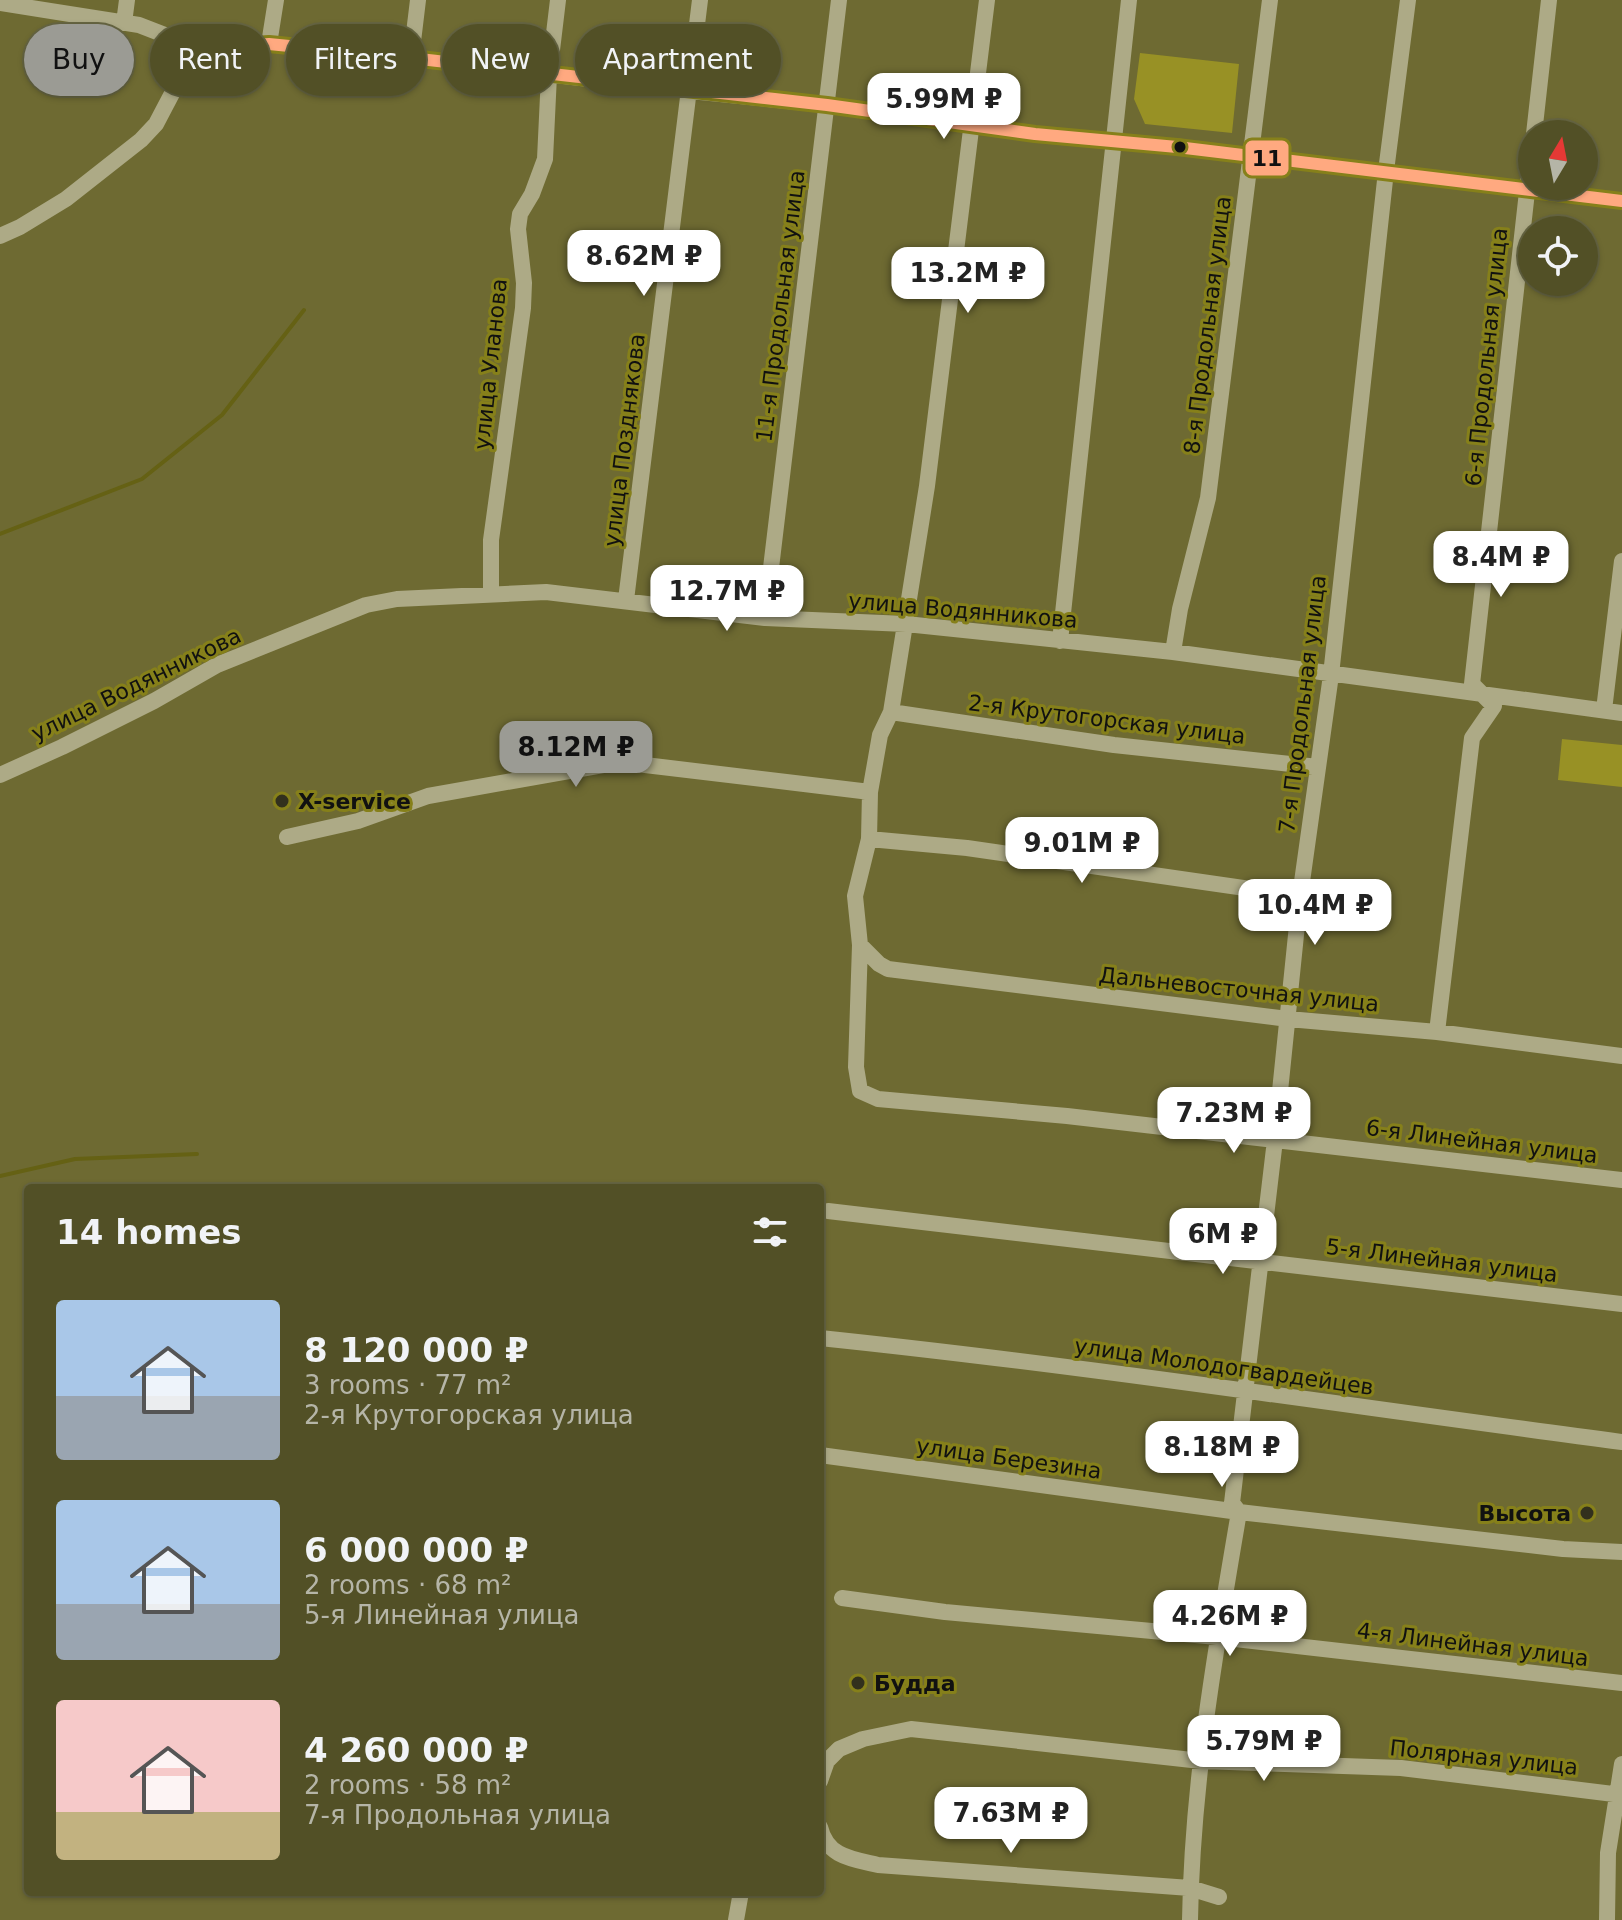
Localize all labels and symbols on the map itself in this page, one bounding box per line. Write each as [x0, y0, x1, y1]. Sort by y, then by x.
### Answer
pin: 5.99M ₽ [870, 73, 1018, 141]
north arrow [1518, 120, 1598, 200]
unlabelled marker [1172, 139, 1188, 155]
line badge: 11 [1244, 139, 1290, 177]
text: 11 [1252, 146, 1282, 171]
street label: 11-я Продольная улица [751, 169, 810, 443]
street label: 8-я Продольная улица [1179, 195, 1236, 455]
street label: 6-я Продольная улица [1460, 227, 1513, 488]
pin: 8.62M ₽ [570, 230, 718, 298]
pin: 13.2M ₽ [894, 247, 1042, 315]
street label: улица Уланова [469, 277, 512, 451]
street label: улица Позднякова [599, 332, 650, 548]
pin: 8.4M ₽ [1436, 531, 1566, 599]
pin: 12.7M ₽ [653, 565, 801, 633]
street label: 7-я Продольная улица [1274, 574, 1331, 834]
street label: улица Водянникова [847, 588, 1079, 633]
street label: улица Водянникова [27, 623, 245, 746]
street label: 2-я Крутогорская улица [967, 690, 1247, 749]
pin: 8.12M ₽ [502, 721, 650, 789]
place label: X-service [298, 789, 411, 814]
marker: X-service [273, 792, 291, 810]
pin: 9.01M ₽ [1008, 817, 1156, 885]
pin: 10.4M ₽ [1241, 879, 1389, 947]
street label: Дальневосточная улица [1098, 962, 1380, 1017]
pin: 7.23M ₽ [1160, 1087, 1308, 1155]
street label: 6-я Линейная улица [1365, 1115, 1599, 1168]
pin: 6M ₽ [1176, 1208, 1270, 1276]
street label: 5-я Линейная улица [1325, 1234, 1559, 1287]
street label: улица Молодогвардейцев [1073, 1333, 1375, 1400]
pin: 8.18M ₽ [1148, 1421, 1296, 1489]
street label: улица Березина [915, 1433, 1103, 1484]
place label: Высота [1479, 1501, 1571, 1526]
marker: Высота [1578, 1504, 1596, 1522]
pin: 4.26M ₽ [1156, 1590, 1304, 1658]
street label: 4-я Линейная улица [1356, 1618, 1590, 1671]
place label: Будда [874, 1671, 956, 1696]
marker: Будда [849, 1674, 867, 1692]
pin: 5.79M ₽ [1190, 1715, 1338, 1783]
street label: Полярная улица [1389, 1735, 1579, 1780]
pin: 7.63M ₽ [937, 1787, 1085, 1855]

